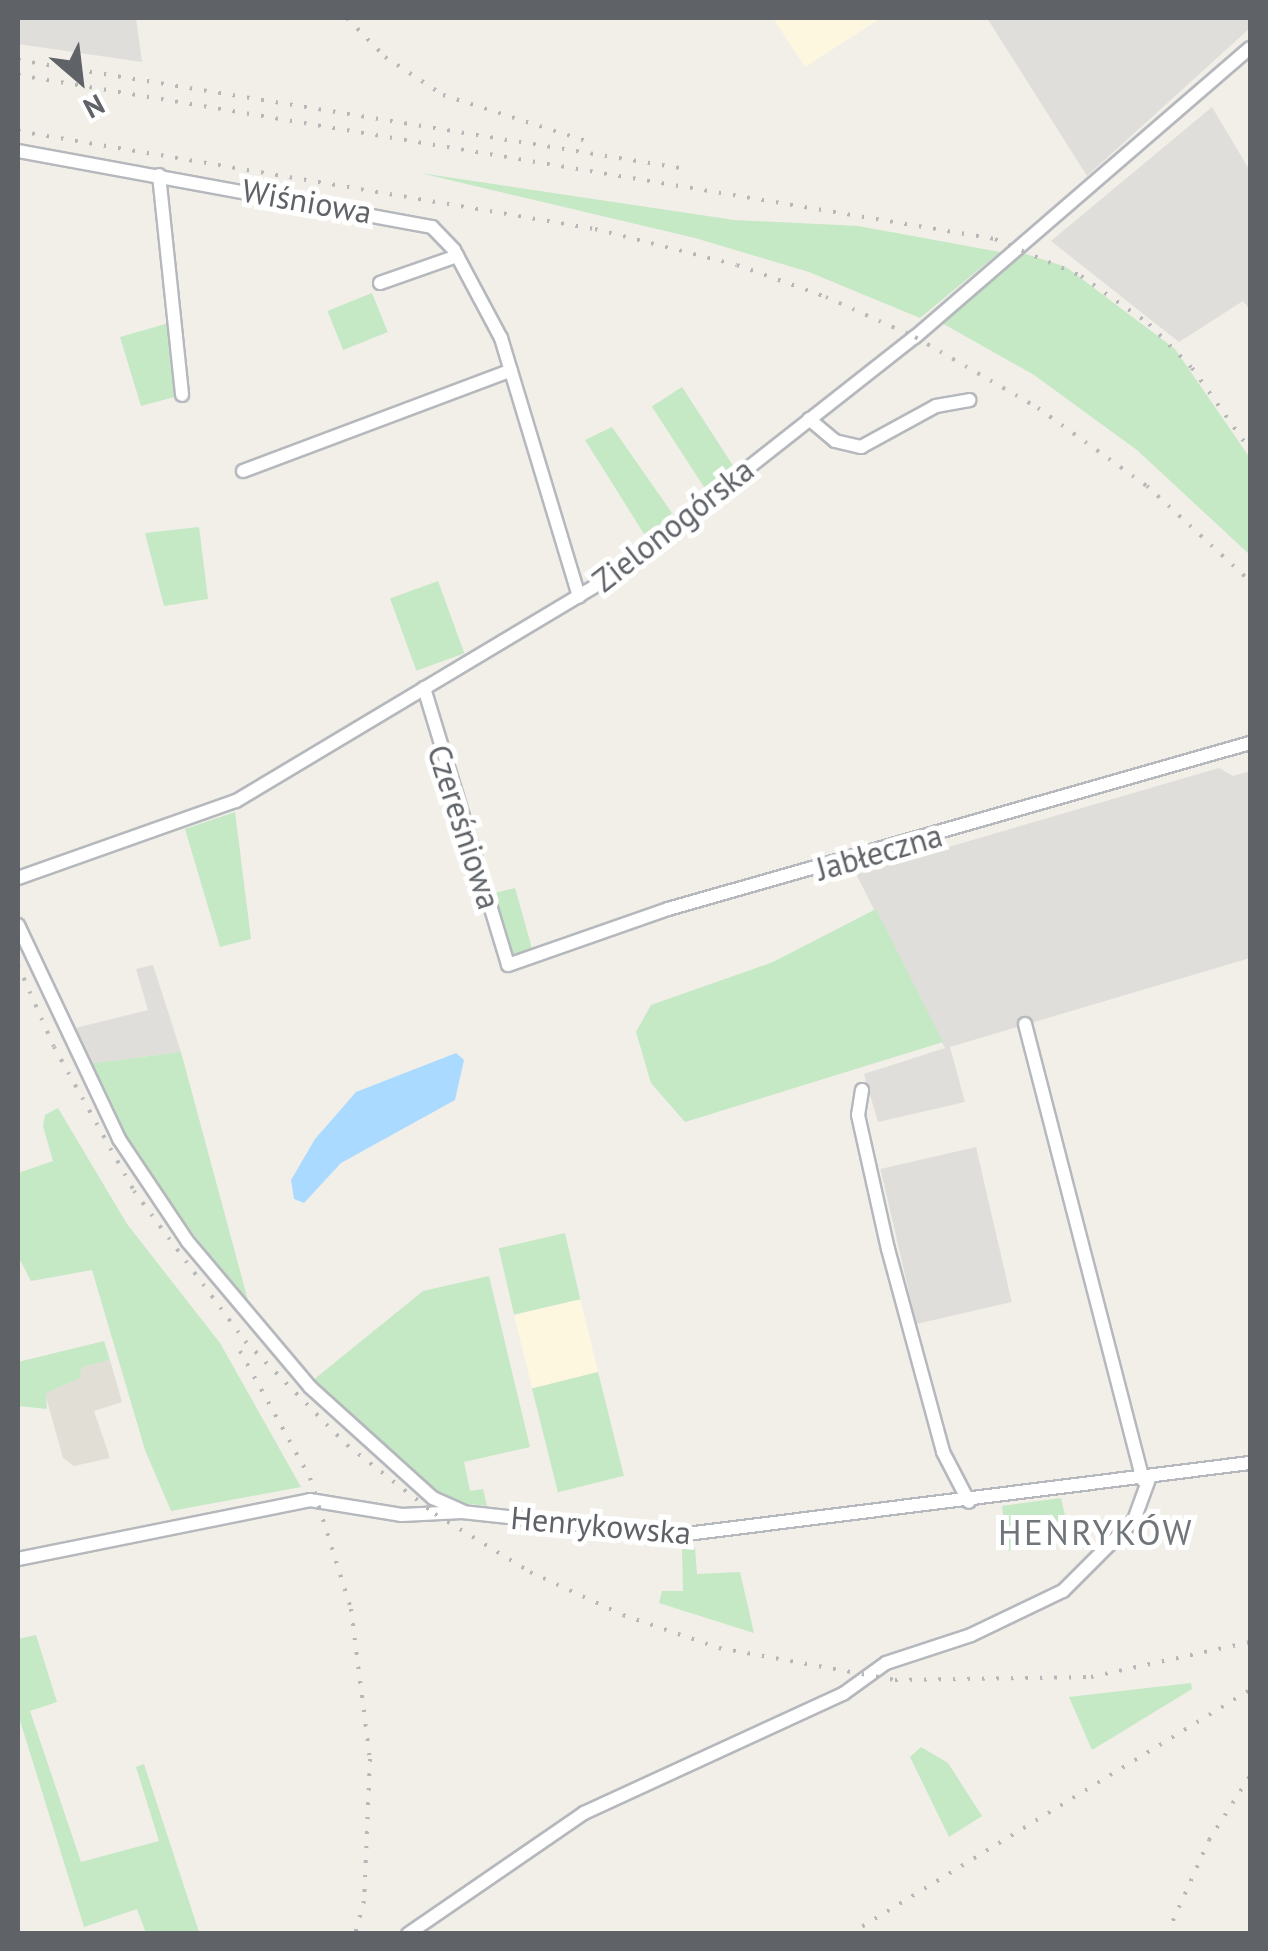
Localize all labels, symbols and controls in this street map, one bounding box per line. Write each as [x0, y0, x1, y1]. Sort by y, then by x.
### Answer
north arrow [30, 30, 130, 130]
text: N [78, 86, 111, 128]
street label: Wiśniowa [239, 171, 375, 231]
street label: Zielonogórska [585, 450, 761, 600]
street label: Czereśniowa [419, 740, 509, 914]
street label: Jabłeczna [812, 816, 946, 888]
street label: Henrykowska [509, 1498, 693, 1552]
district label: HENRYKÓW [998, 1511, 1194, 1553]

